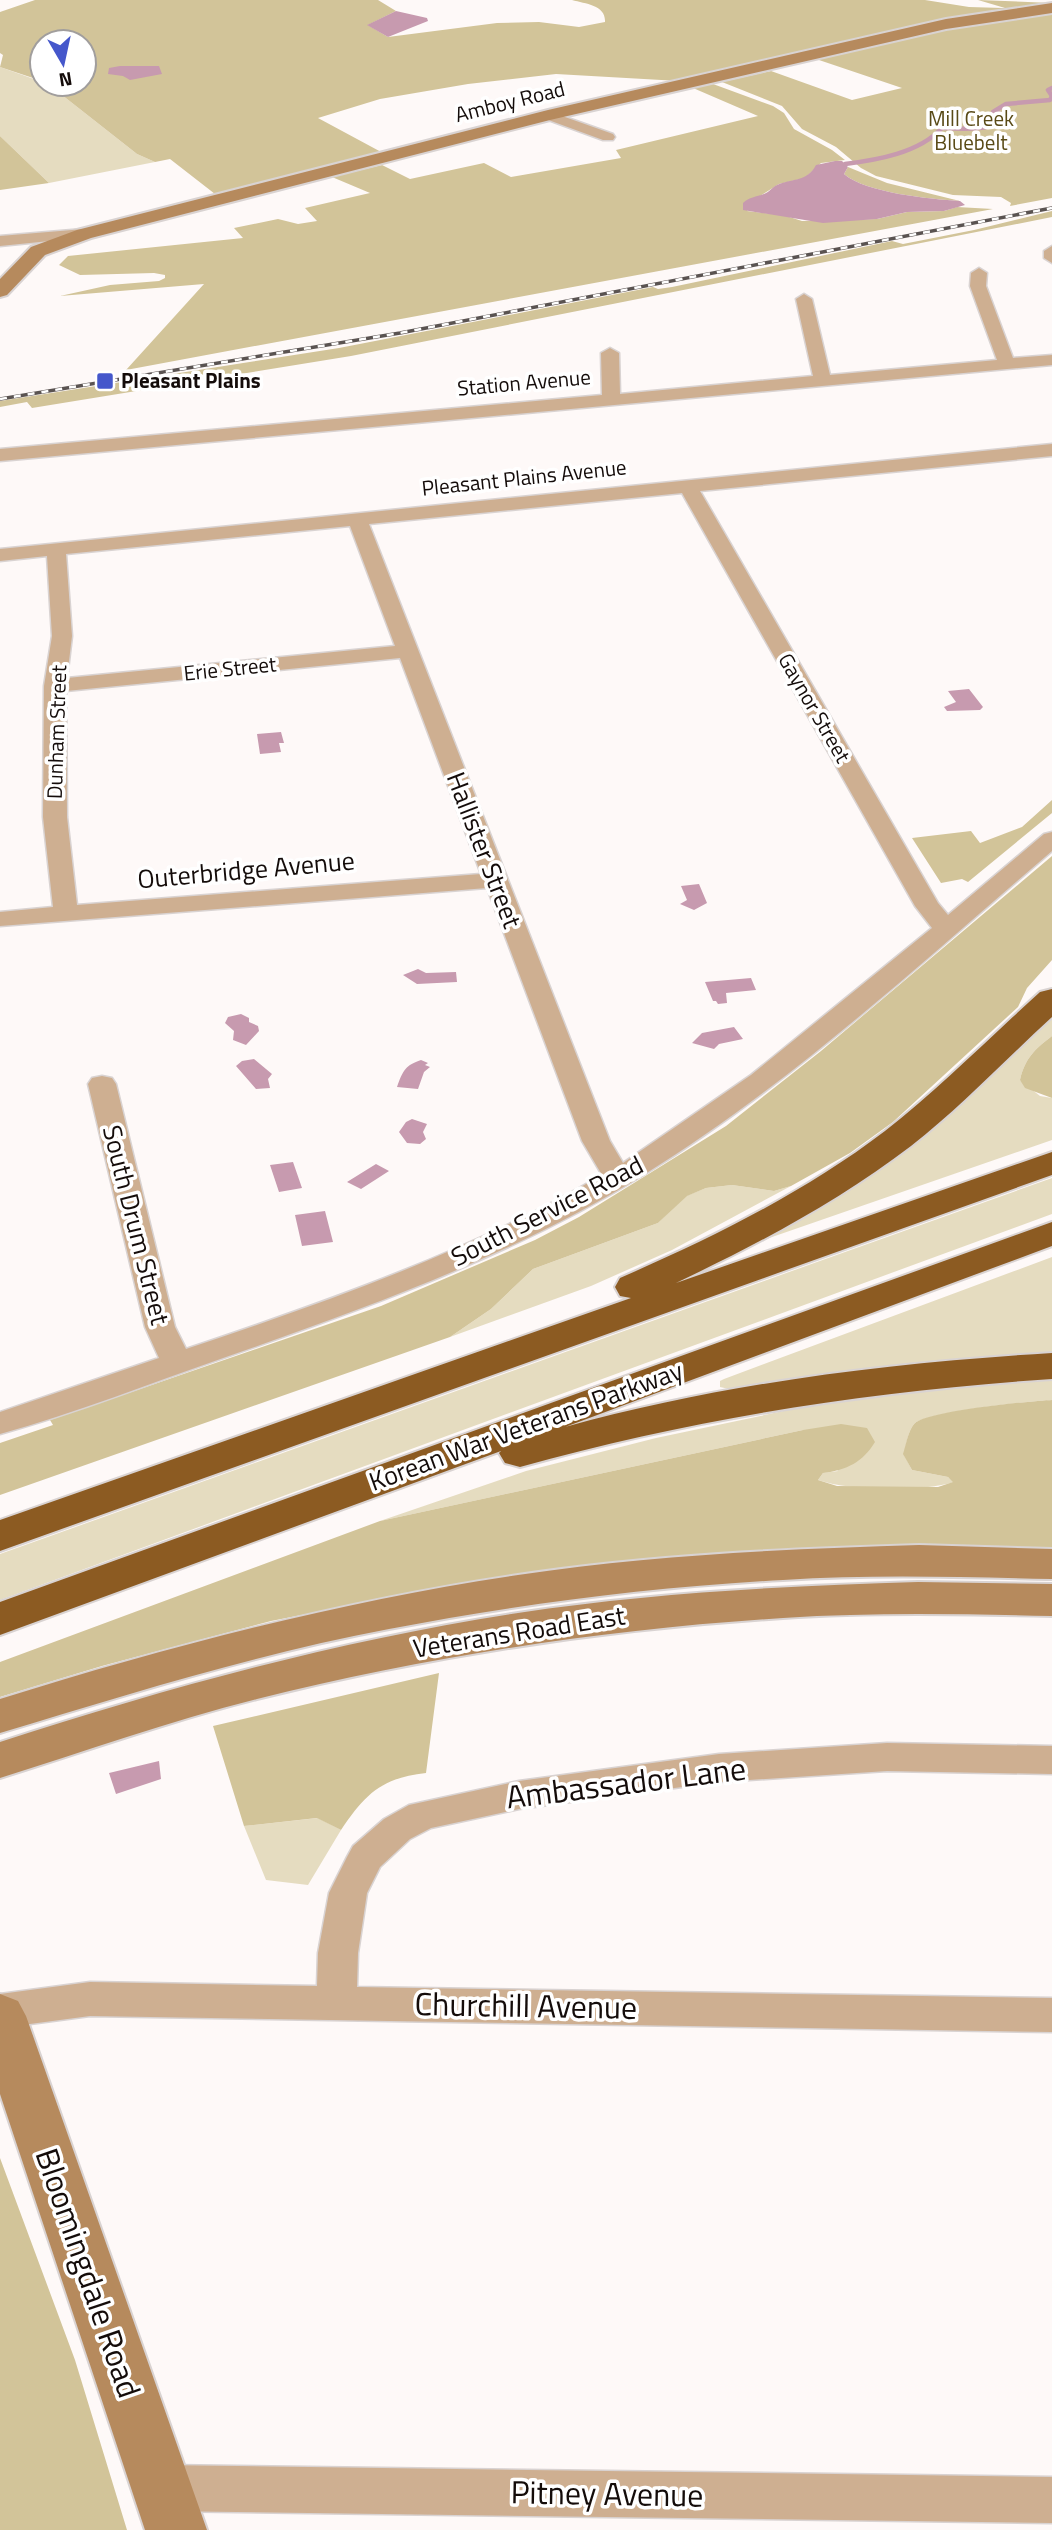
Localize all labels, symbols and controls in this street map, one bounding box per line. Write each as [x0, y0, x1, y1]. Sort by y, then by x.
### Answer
north arrow [28, 28, 98, 98]
text: N [57, 65, 75, 96]
street label: Amboy Road [451, 72, 568, 130]
park label: Mill Creek Bluebelt [928, 102, 1014, 158]
street label: Station Avenue [456, 360, 592, 404]
place label: Pleasant Plains [121, 364, 261, 396]
marker: Pleasant Plains [95, 371, 115, 391]
street label: Pleasant Plains Avenue [420, 450, 628, 504]
street label: Erie Street [182, 647, 278, 689]
street label: Gaynor Street [771, 647, 860, 769]
street label: Dunham Street [38, 664, 74, 800]
street label: Hallister Street [437, 766, 532, 934]
street label: Outerbridge Avenue [136, 841, 356, 898]
street label: South Drum Street [93, 1121, 180, 1329]
street label: South Service Road [444, 1145, 650, 1276]
street label: Korean War Veterans Parkway [363, 1351, 688, 1501]
street label: Veterans Road East [410, 1596, 628, 1668]
street label: Ambassador Lane [503, 1743, 748, 1821]
street label: Churchill Avenue [414, 1979, 638, 2031]
street label: Bloomingdale Road [24, 2141, 154, 2404]
street label: Pitney Avenue [510, 2467, 704, 2519]

